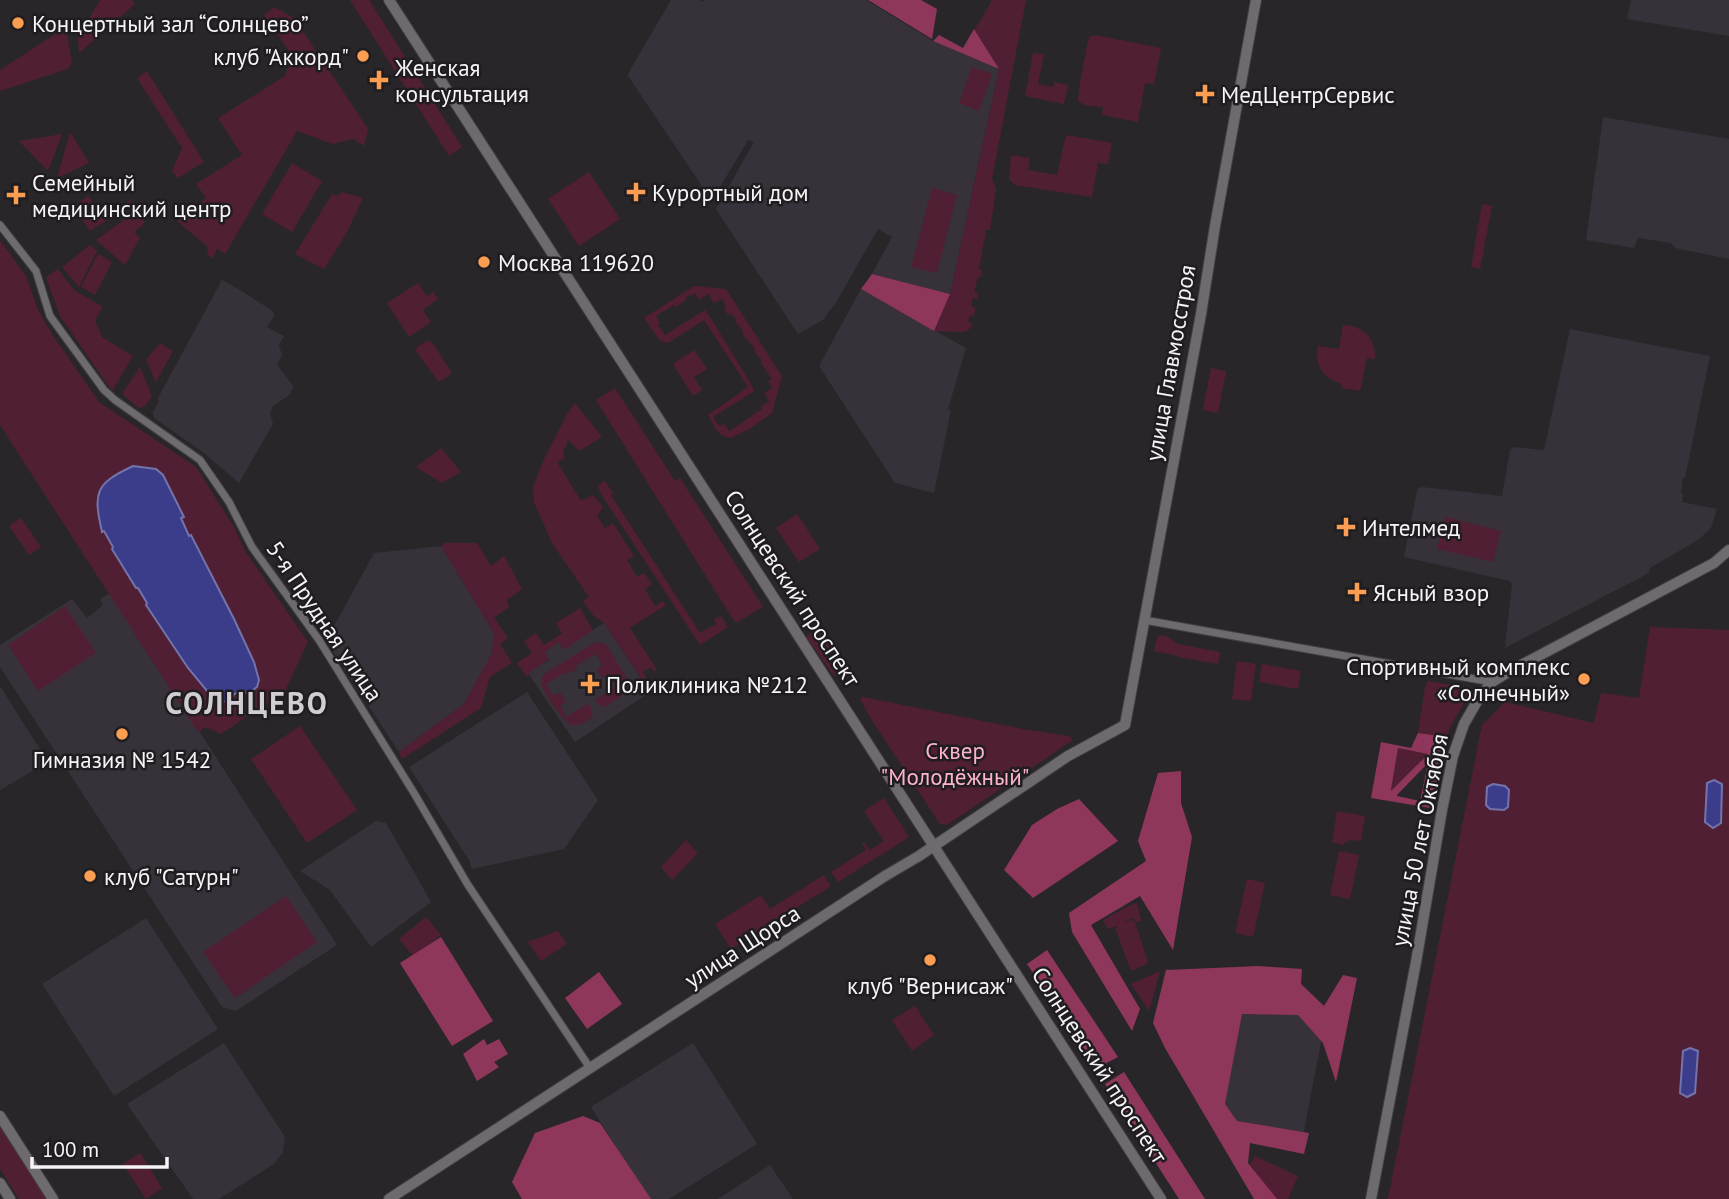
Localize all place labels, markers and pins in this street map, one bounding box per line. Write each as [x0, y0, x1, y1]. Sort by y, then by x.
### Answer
place label: Концертный зал “Солнцево” [32, 9, 309, 38]
marker: Концертный зал “Солнцево” [10, 15, 26, 31]
place label: клуб "Аккорд" [213, 42, 349, 71]
marker: клуб "Аккорд" [355, 48, 371, 64]
place label: Женская консультация [394, 53, 529, 108]
marker: Женская консультация [369, 70, 389, 90]
place label: МедЦентрСервис [1221, 80, 1395, 109]
marker: МедЦентрСервис [1195, 84, 1215, 104]
place label: Семейный медицинский центр [32, 168, 232, 223]
place label: Курортный дом [652, 178, 809, 207]
marker: Курортный дом [626, 182, 646, 202]
marker: Семейный медицинский центр [6, 185, 26, 205]
place label: Москва 119620 [498, 248, 654, 277]
marker: Москва 119620 [476, 254, 492, 270]
place label: Интелмед [1362, 513, 1460, 542]
marker: Интелмед [1336, 517, 1356, 537]
place label: Ясный взор [1373, 578, 1489, 607]
marker: Ясный взор [1347, 582, 1367, 602]
place label: Спортивный комплекс «Солнечный» [1346, 652, 1570, 707]
place label: Поликлиника №212 [606, 670, 808, 699]
marker: Спортивный комплекс «Солнечный» [1576, 671, 1592, 687]
marker: Поликлиника №212 [580, 674, 600, 694]
marker: Гимназия № 1542 [114, 726, 130, 742]
place label: Гимназия № 1542 [33, 745, 211, 774]
place label: клуб "Сатурн" [104, 862, 239, 891]
marker: клуб "Сатурн" [82, 868, 98, 884]
marker: клуб "Вернисаж" [922, 952, 938, 968]
place label: клуб "Вернисаж" [847, 971, 1013, 1000]

